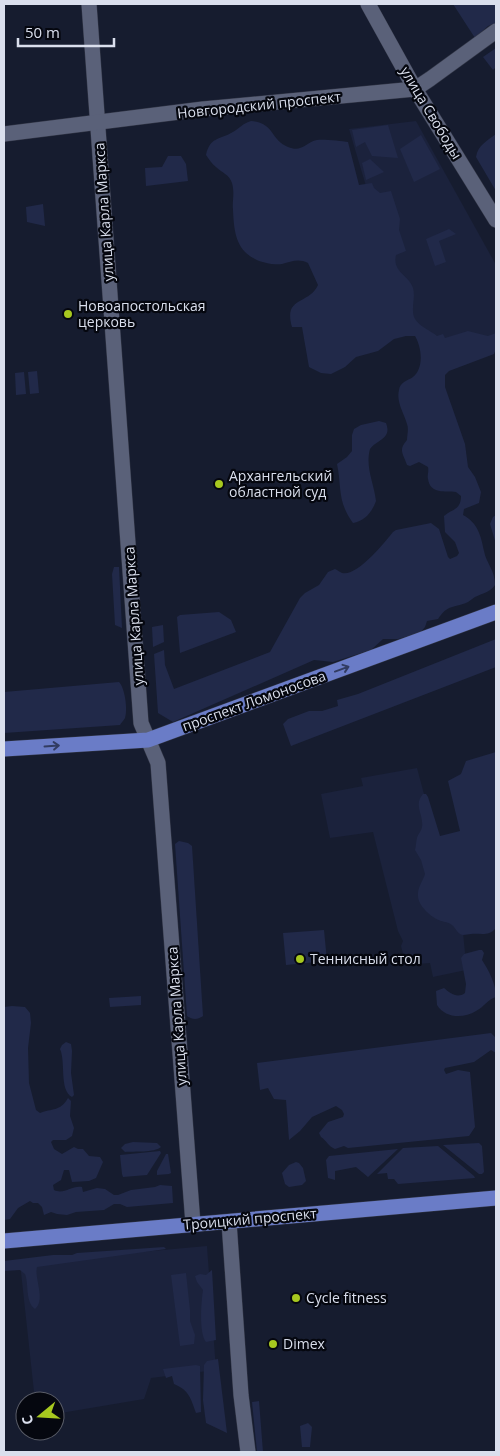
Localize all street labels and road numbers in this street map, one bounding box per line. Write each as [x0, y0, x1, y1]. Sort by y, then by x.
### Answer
street label: улица Свободы [396, 63, 467, 163]
street label: Новгородский проспект [176, 86, 342, 123]
street label: улица Карла Маркса [89, 142, 118, 282]
street label: улица Карла Маркса [119, 546, 148, 686]
street label: проспект Ломоносова [179, 666, 328, 735]
street label: улица Карла Маркса [162, 946, 191, 1086]
street label: Троицкий проспект [182, 1203, 318, 1234]

